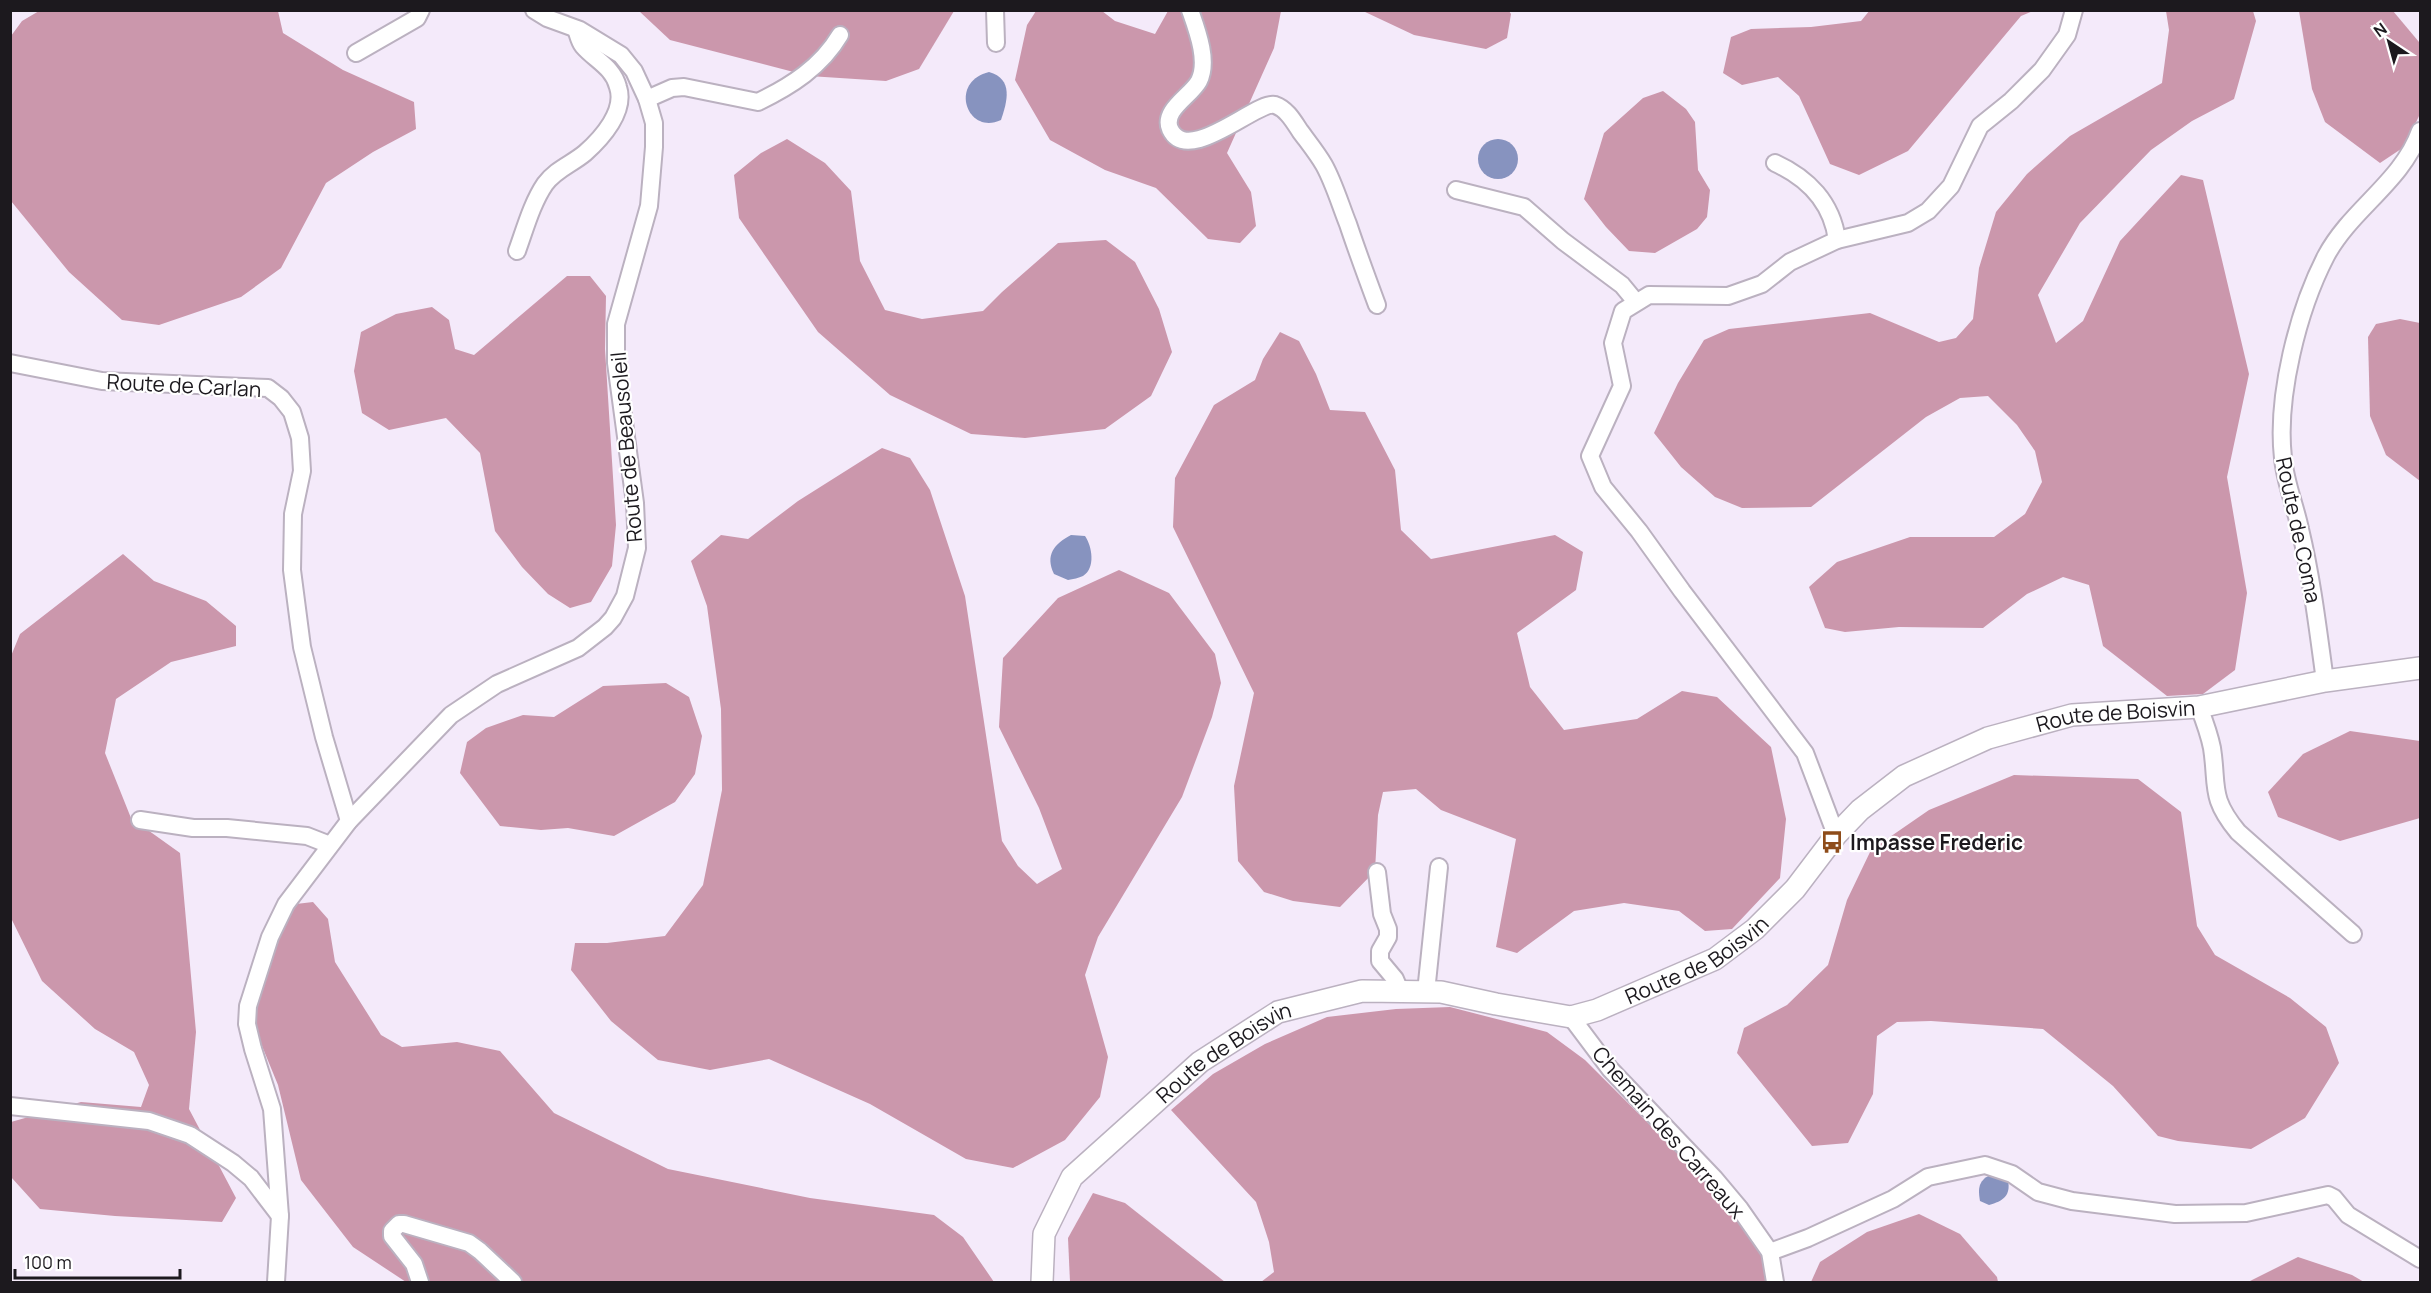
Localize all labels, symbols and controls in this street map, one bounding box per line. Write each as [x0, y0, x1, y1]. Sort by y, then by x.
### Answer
north arrow [2359, 12, 2419, 72]
text: N [2369, 18, 2391, 42]
street label: Route de Beausoleil [604, 351, 648, 543]
street label: Route de Carlan [106, 367, 262, 403]
street label: Route de Coma [2270, 454, 2328, 606]
street label: Route de Boisvin [2033, 693, 2196, 738]
place label: Impasse Frederic [1850, 828, 2023, 856]
bus stop icon: Impasse Frederic [1819, 829, 1845, 855]
street label: Route de Boisvin [1620, 910, 1774, 1010]
street label: Route de Boisvin [1150, 995, 1294, 1109]
street label: Chemain des Carreaux [1586, 1040, 1752, 1224]
scale bar [15, 1242, 180, 1280]
text: 100 m [24, 1250, 72, 1274]

